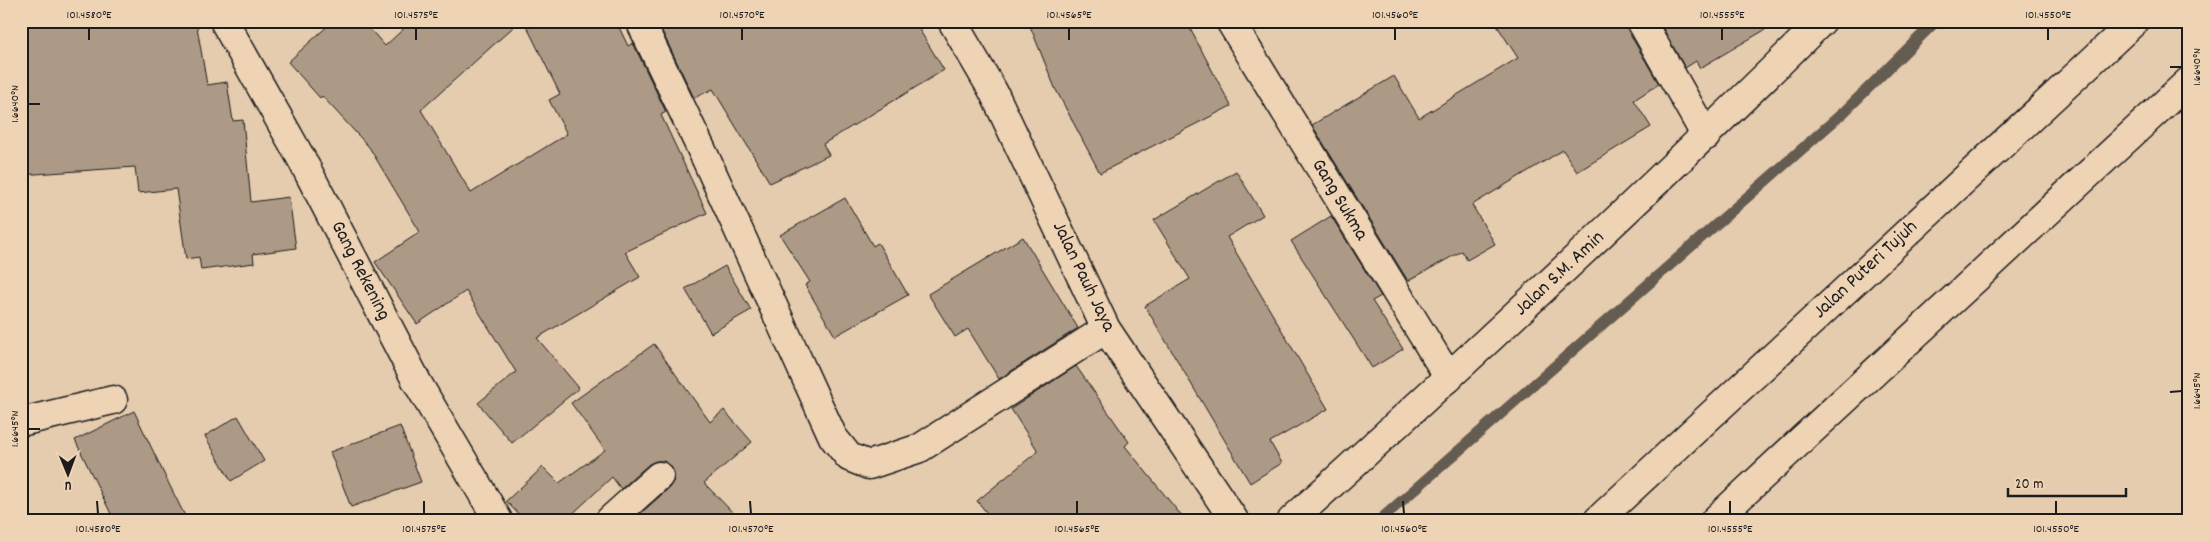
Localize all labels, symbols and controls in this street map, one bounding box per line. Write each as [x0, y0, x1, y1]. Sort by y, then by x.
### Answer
text: 101.4580°E [67, 7, 112, 24]
text: 101.4575°E [394, 7, 438, 24]
text: 101.4570°E [720, 7, 765, 24]
text: 101.4565°E [1046, 7, 1092, 24]
text: 101.4560°E [1372, 7, 1419, 24]
text: 101.4555°E [1700, 7, 1745, 24]
text: 101.4550°E [2025, 7, 2071, 24]
text: 1.6640°N [2189, 48, 2206, 86]
text: 1.6640°N [7, 85, 24, 123]
street label: Gang Sukma [1304, 154, 1375, 247]
street label: Jalan Puteri Tujuh [1808, 214, 1924, 326]
street label: Gang Rekening [323, 216, 397, 326]
street label: Jalan Pauh Jaya [1044, 217, 1122, 337]
street label: Jalan S.M. Amin [1509, 225, 1611, 323]
text: 1.6645°N [2189, 373, 2206, 409]
text: 1.6645°N [7, 411, 24, 447]
north arrow [42, 448, 92, 498]
scale bar [2008, 466, 2125, 498]
text: 20 m [2015, 474, 2043, 496]
text: U [64, 475, 72, 495]
text: 101.4580°E [76, 521, 121, 538]
text: 101.4575°E [402, 521, 446, 538]
text: 101.4570°E [729, 521, 774, 538]
text: 101.4565°E [1054, 521, 1100, 538]
text: 101.4560°E [1381, 521, 1428, 538]
text: 101.4555°E [1708, 521, 1753, 538]
text: 101.4550°E [2033, 521, 2079, 538]

